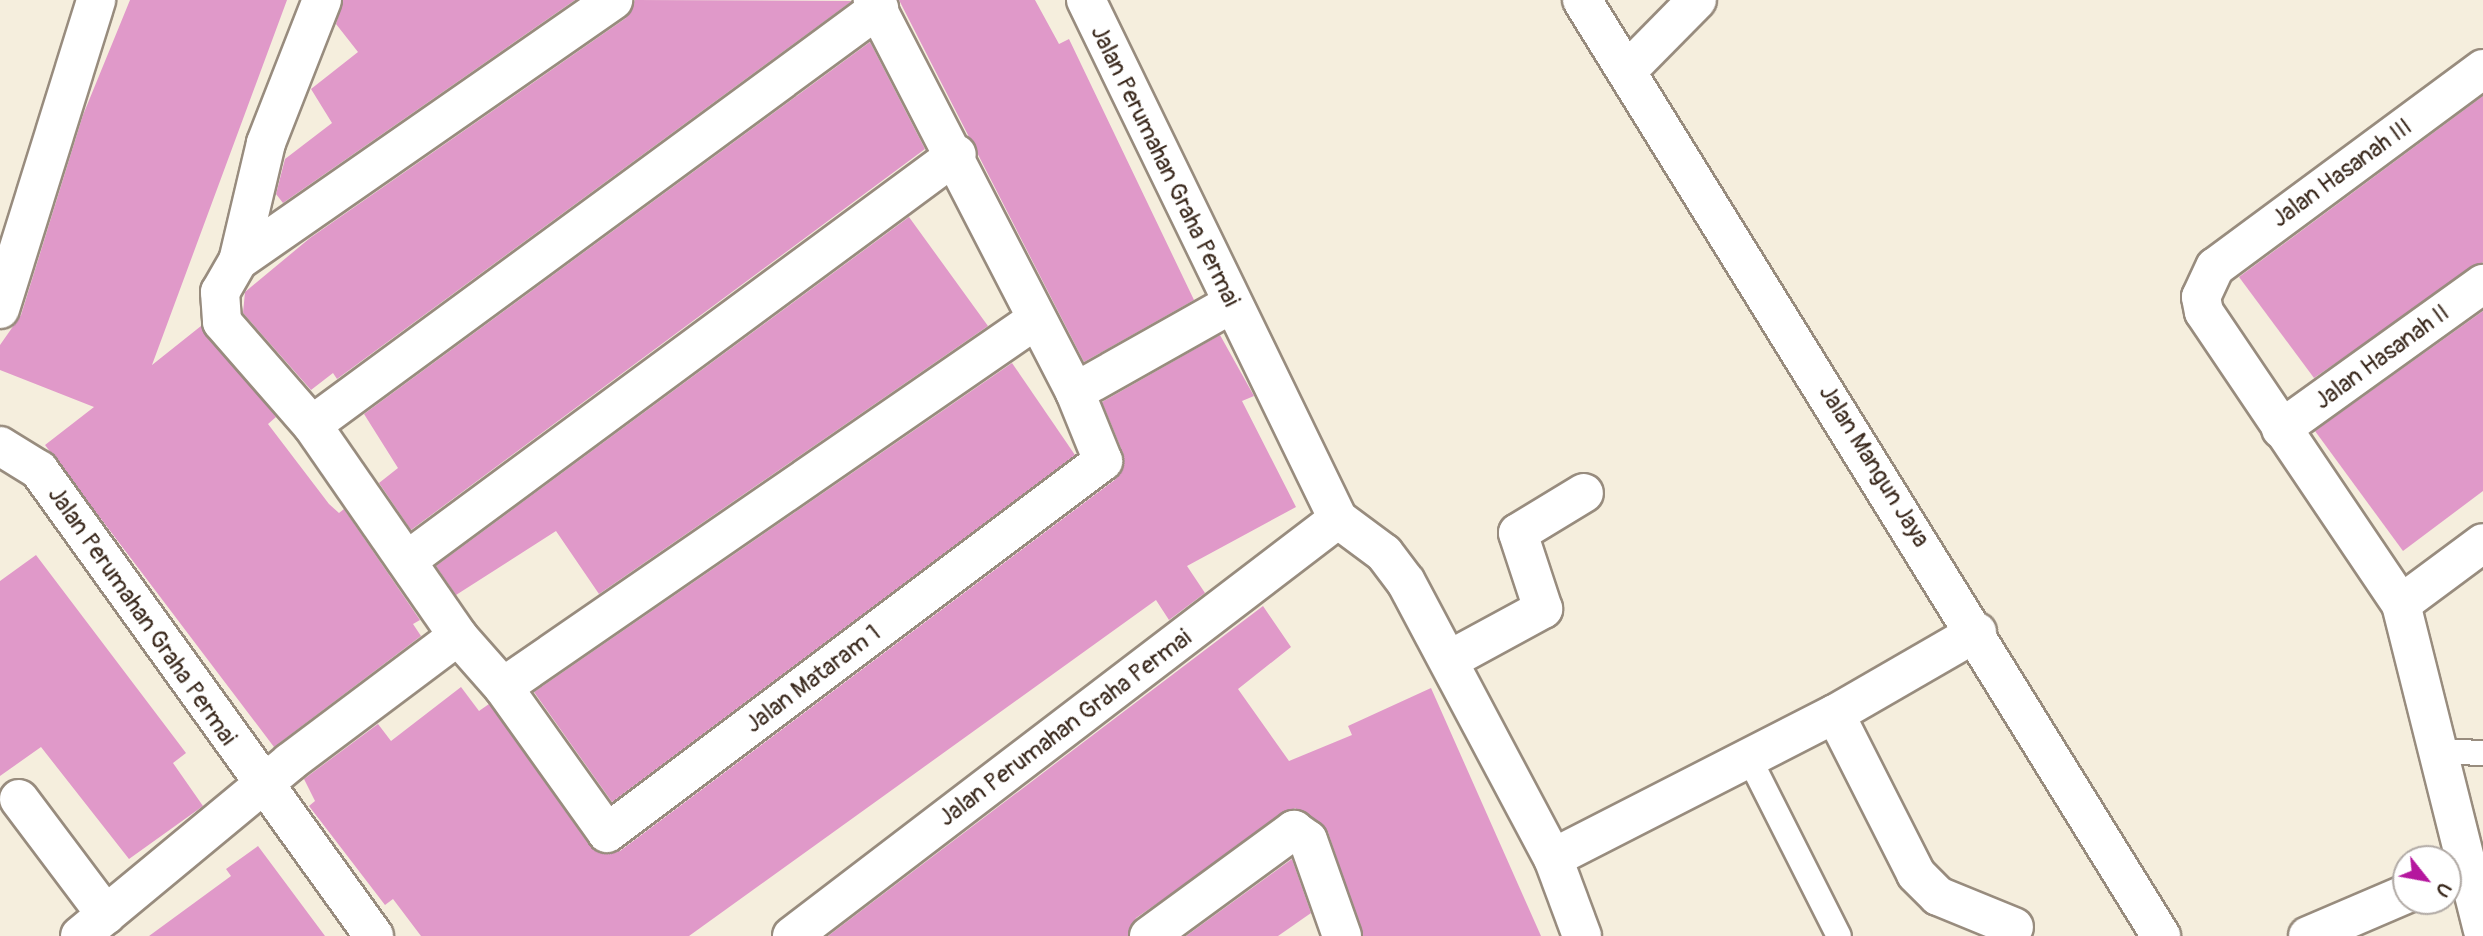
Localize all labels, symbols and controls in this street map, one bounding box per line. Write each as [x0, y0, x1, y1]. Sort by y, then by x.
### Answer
street label: Jalan Perumahan Graha Permai [1084, 21, 1246, 311]
street label: Jalan Hasanah III [2266, 112, 2418, 234]
street label: Jalan Hasanah II [2309, 298, 2455, 416]
street label: Jalan Mangun Jaya [1813, 380, 1935, 552]
street label: Jalan Perumahan Graha Permai [42, 481, 242, 751]
street label: Jalan Mataram 1 [740, 619, 886, 739]
street label: Jalan Perumahan Graha Permai [933, 623, 1197, 833]
north arrow [2392, 845, 2462, 915]
text: U [2430, 878, 2457, 901]

